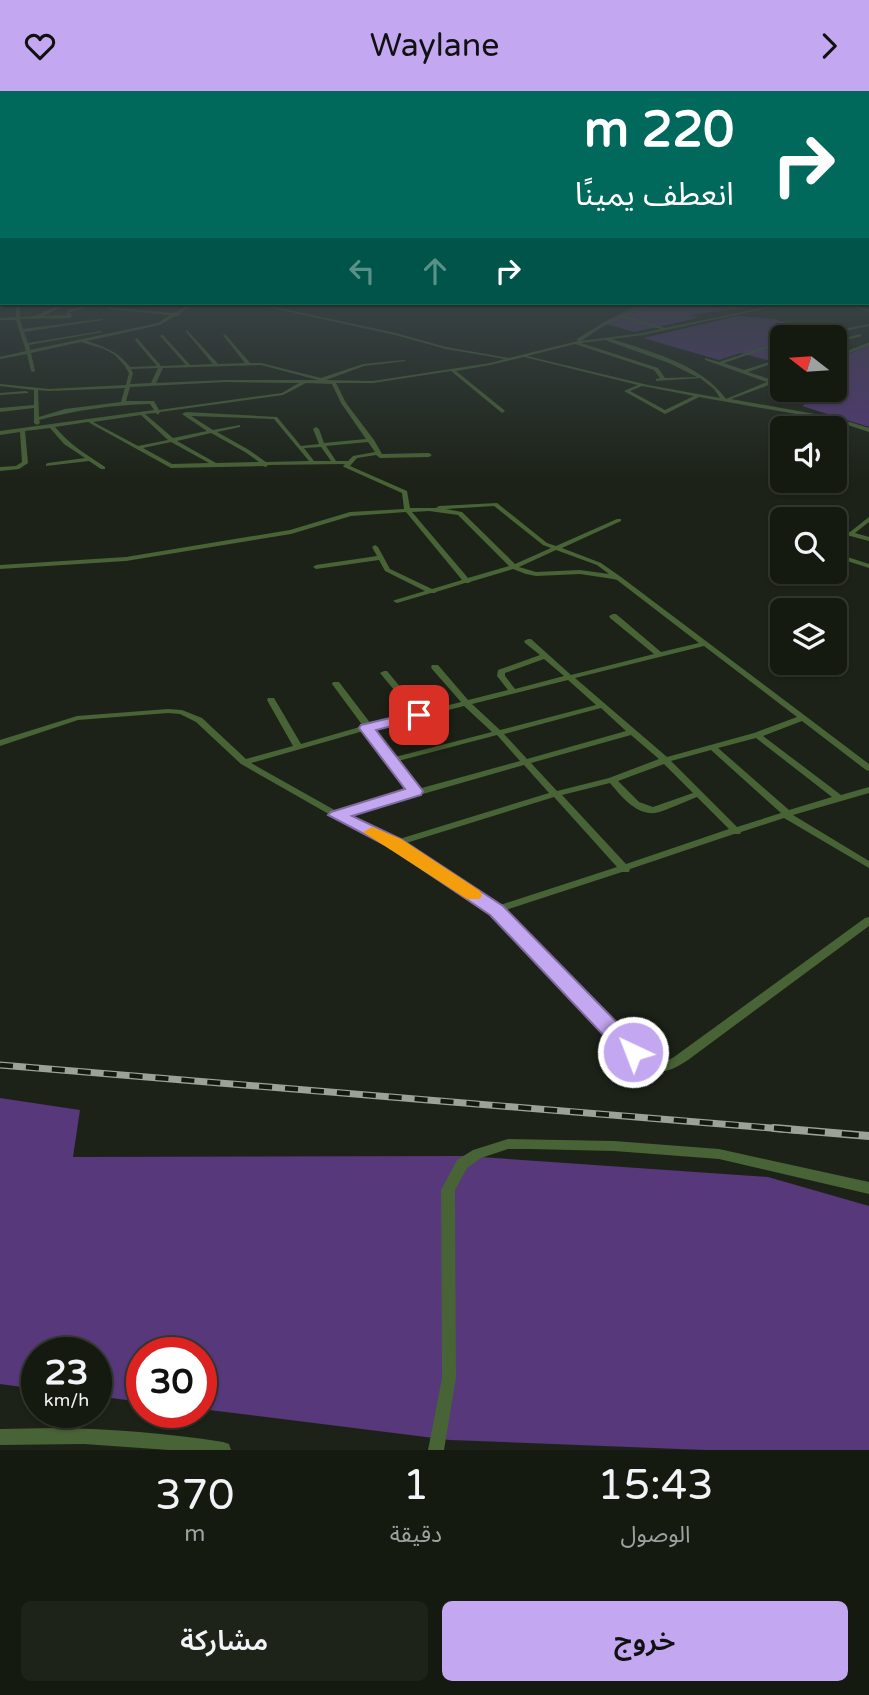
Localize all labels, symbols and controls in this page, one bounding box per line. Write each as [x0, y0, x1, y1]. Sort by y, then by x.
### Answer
icon: heart [21, 27, 59, 65]
text: Waylane [370, 27, 499, 65]
icon: forward [810, 27, 848, 65]
text: 220 m [584, 101, 734, 160]
icon: right [758, 119, 849, 210]
text: انعطف يمينًا [575, 176, 734, 214]
icon: left [343, 252, 381, 290]
icon: ahead [416, 252, 454, 290]
icon: right [489, 252, 527, 290]
north arrow [770, 325, 847, 403]
map controls [770, 325, 847, 675]
button: sound [770, 416, 847, 493]
button: search [770, 507, 847, 584]
button: layers [770, 598, 847, 675]
pin [389, 685, 449, 745]
icon: arrive [400, 696, 438, 734]
position arrow [596, 1015, 670, 1089]
speed limit sign: 30 [126, 1337, 217, 1428]
text: 23 [45, 1352, 88, 1394]
text: km/h [44, 1389, 89, 1411]
text: 1 [403, 1460, 429, 1511]
text: 15:43 [597, 1460, 714, 1511]
text: 370 [155, 1470, 234, 1521]
text: m [184, 1520, 205, 1548]
text: دقيقة [390, 1521, 442, 1549]
text: الوصول [621, 1521, 690, 1549]
button: مشاركة [21, 1601, 428, 1681]
button: خروج [442, 1601, 848, 1681]

